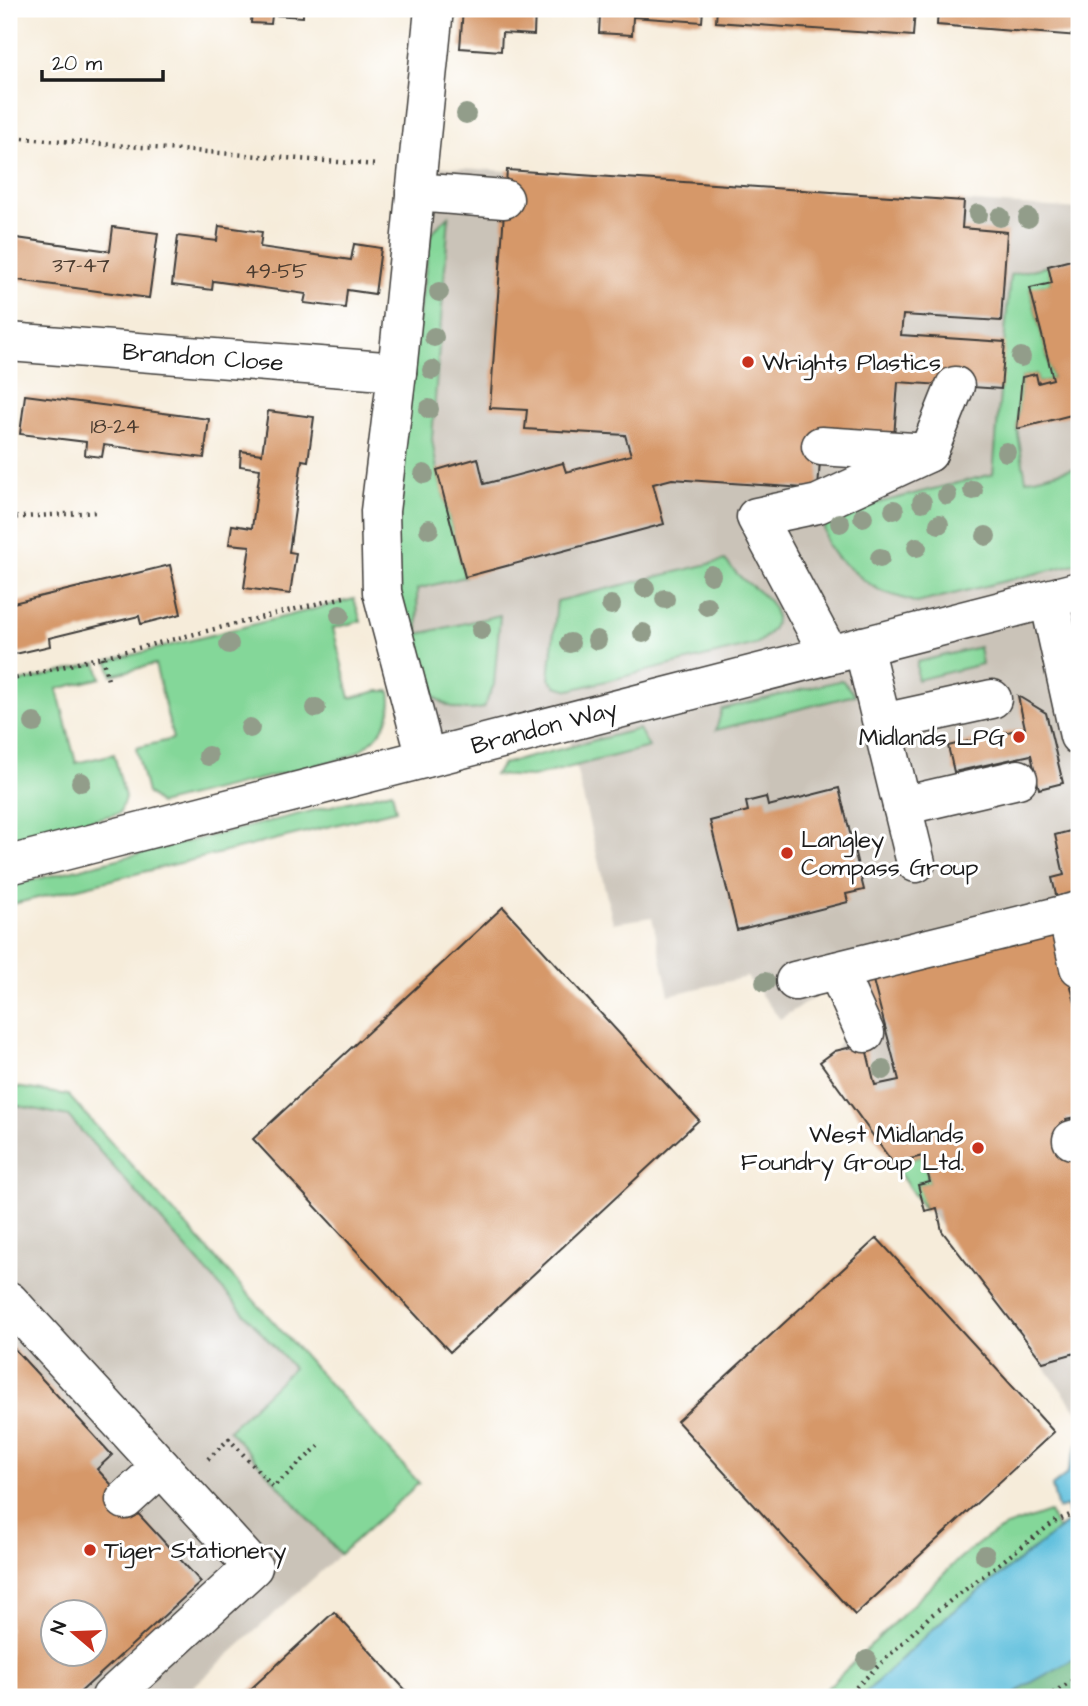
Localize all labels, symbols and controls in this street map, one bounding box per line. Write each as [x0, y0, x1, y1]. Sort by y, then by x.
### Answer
scale bar [42, 38, 163, 82]
text: 20 m [52, 49, 103, 78]
house number: 37-47 [52, 251, 110, 280]
house number: 49-55 [245, 257, 307, 286]
street label: Brandon Close [121, 335, 285, 381]
place label: Wrights Plastics [762, 346, 941, 381]
marker: Wrights Plastics [740, 354, 756, 370]
house number: 18-24 [90, 412, 140, 441]
street label: Brandon Way [467, 692, 621, 765]
place label: Midlands LPG [859, 721, 1005, 755]
marker: Midlands LPG [1011, 729, 1027, 745]
place label: Langley Compass Group [801, 823, 978, 885]
marker: Langley Compass Group [779, 845, 795, 861]
place label: West Midlands Foundry Group Ltd. [741, 1118, 964, 1181]
marker: West Midlands Foundry Group Ltd. [970, 1140, 986, 1156]
place label: Tiger Stationery [104, 1534, 286, 1569]
marker: Tiger Stationery [82, 1542, 98, 1558]
north arrow [38, 1598, 108, 1668]
text: N [45, 1618, 74, 1638]

